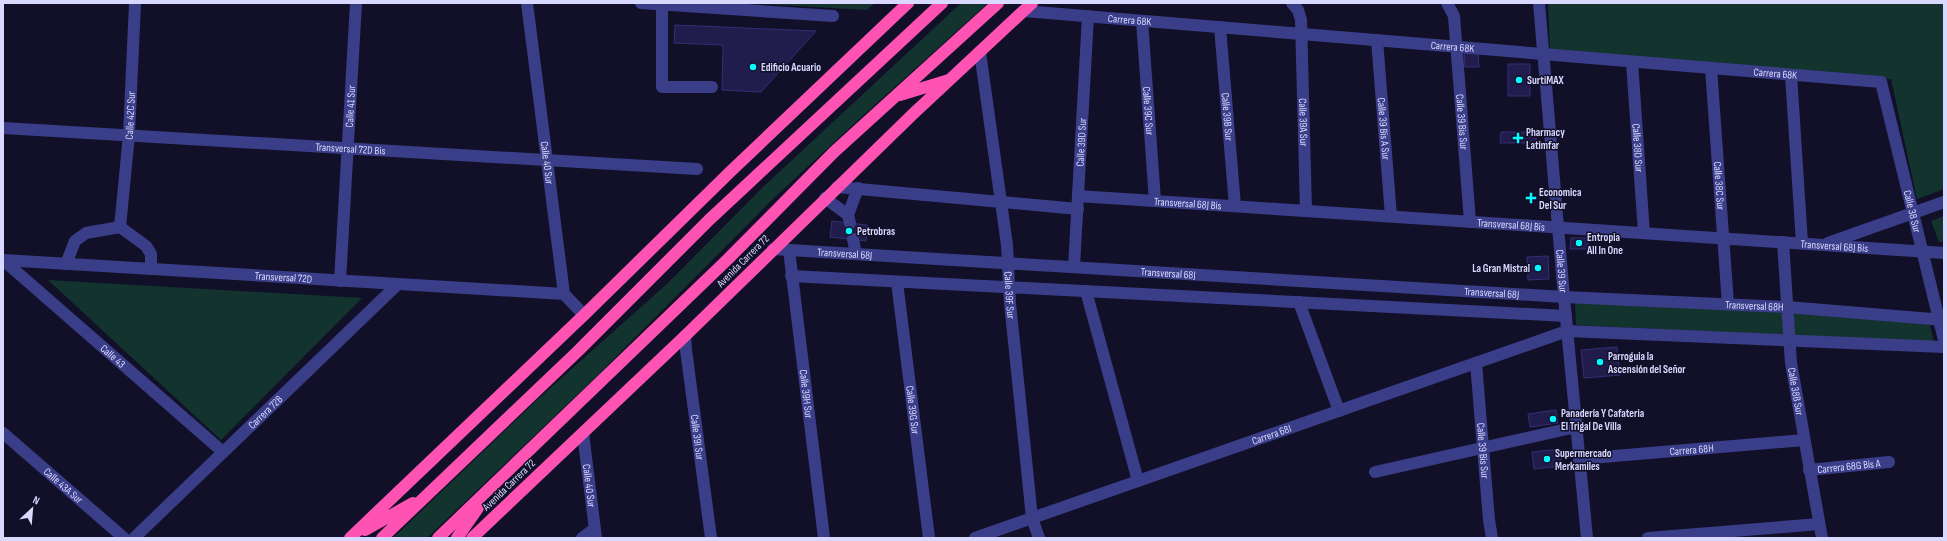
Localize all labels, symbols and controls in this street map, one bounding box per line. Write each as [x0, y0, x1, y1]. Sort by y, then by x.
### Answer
street label: Carrera 68K [1107, 11, 1152, 28]
street label: Carrera 68K [1430, 38, 1475, 55]
place label: Edificio Acuario [761, 61, 821, 74]
marker: Edificio Acuario [748, 62, 758, 72]
street label: Carrera 68K [1753, 65, 1798, 82]
place label: SurtiMAX [1527, 74, 1565, 87]
marker: SurtiMAX [1514, 75, 1524, 85]
street label: Calle 41 Sur [342, 85, 358, 128]
street label: Calle 39C Sur [1140, 86, 1157, 136]
street label: Calle 42C Sur [122, 91, 137, 140]
street label: Calle 39B Sur [1219, 92, 1236, 141]
street label: Calle 39 Bis Sur [1454, 93, 1471, 150]
street label: Calle 39 Bis A Sur [1375, 97, 1393, 160]
street label: Calle 39A Sur [1297, 98, 1311, 147]
street label: Calle 39D Sur [1073, 117, 1089, 167]
street label: Calle 38D Sur [1630, 123, 1646, 173]
place label: Pharmacy Latimfar [1526, 126, 1565, 152]
marker: Pharmacy Latimfar [1513, 133, 1523, 143]
street label: Transversal 72D Bis [315, 140, 386, 157]
street label: Calle 40 Sur [538, 140, 556, 185]
street label: Calle 38C Sur [1711, 161, 1728, 210]
place label: Economica Del Sur [1539, 186, 1582, 212]
street label: Calle 38 Sur [1901, 189, 1924, 234]
marker: Economica Del Sur [1526, 193, 1536, 203]
street label: Transversal 68J Bis [1154, 195, 1222, 212]
street label: Transversal 68J Bis [1477, 216, 1545, 233]
place label: Petrobras [857, 225, 895, 238]
marker: Petrobras [844, 226, 854, 236]
place label: Entropia All In One [1586, 231, 1623, 257]
street label: Avenida Carrera 72 [714, 232, 772, 290]
street label: Transversal 68J Bis [1800, 237, 1869, 254]
marker: Entropia All In One [1574, 238, 1584, 248]
street label: Transversal 68J [817, 245, 873, 262]
street label: Calle 39 Sur [1553, 249, 1570, 293]
place label: La Gran Mistral [1472, 262, 1530, 275]
marker: La Gran Mistral [1533, 263, 1543, 273]
street label: Transversal 68J [1140, 265, 1196, 281]
street label: Transversal 72D [254, 269, 313, 285]
street label: Calle 39F Sur [1002, 271, 1018, 320]
street label: Transversal 68J [1464, 284, 1520, 301]
street label: Transversal 68H [1725, 298, 1784, 313]
street label: Calle 43 [98, 342, 128, 371]
place label: Parroguia la Ascensión del Señor [1607, 350, 1686, 376]
marker: Parroguia la Ascensión del Señor [1595, 357, 1605, 367]
street label: Calle 38B Sur [1785, 366, 1807, 416]
street label: Calle 39H Sur [797, 369, 816, 419]
street label: Calle 39G Sur [904, 385, 922, 435]
street label: Carrera 72B [245, 392, 285, 431]
place label: Panadería Y Cafateria El Trigal De Villa [1561, 407, 1645, 433]
street label: Calle 39I Sur [688, 414, 707, 461]
marker: Panadería Y Cafateria El Trigal De Villa [1548, 414, 1558, 424]
street label: Carrera 68I [1250, 421, 1293, 447]
street label: Calle 39 Bis Sur [1474, 422, 1492, 479]
street label: Carrera 68H [1669, 441, 1714, 458]
place label: Supermercado Merkamiles [1555, 447, 1612, 473]
marker: Supermercado Merkamiles [1542, 454, 1552, 464]
street label: Avenida Carrera 72 [479, 456, 538, 514]
street label: Carrera 68G Bis A [1817, 456, 1881, 476]
street label: Calle 40 Sur [580, 463, 599, 508]
street label: Calle 43A Sur [41, 465, 86, 506]
north arrow [12, 489, 52, 529]
text: N [31, 493, 42, 508]

